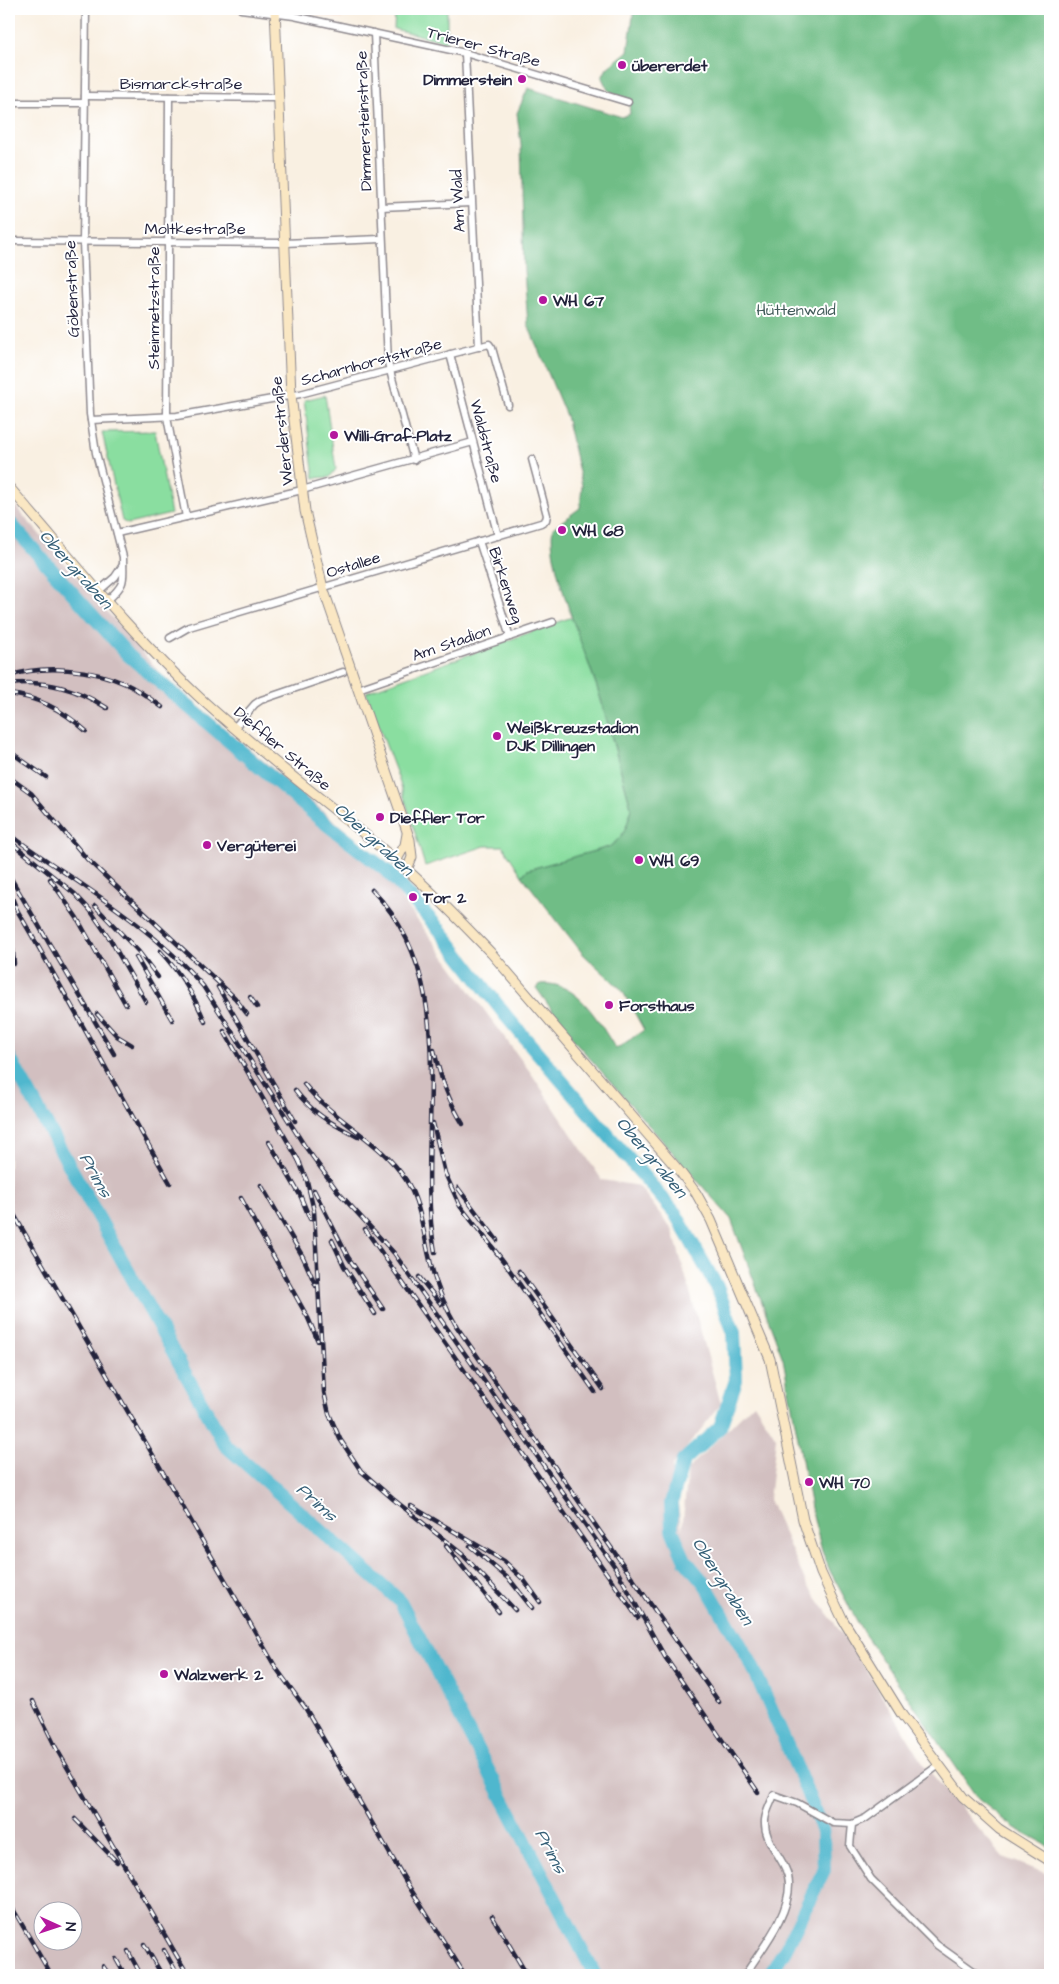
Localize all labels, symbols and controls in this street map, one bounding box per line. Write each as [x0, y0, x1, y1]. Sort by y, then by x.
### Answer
street label: Trierer Straße [425, 21, 543, 73]
street label: Dimmersteinstraße [351, 50, 377, 191]
place label: übererdet [631, 55, 708, 77]
marker: übererdet [616, 59, 628, 71]
place label: Dimmerstein [423, 69, 512, 91]
street label: Bismarckstraße [120, 73, 243, 95]
marker: Dimmerstein [516, 73, 528, 85]
street label: Am Wald [445, 169, 471, 233]
street label: Moltkestraße [144, 218, 246, 240]
street label: Göbenstraße [59, 240, 85, 338]
street label: Steinmetzstraße [143, 246, 165, 369]
place label: WH 67 [552, 290, 604, 312]
marker: WH 67 [537, 294, 549, 306]
park label: Hüttenwald [756, 299, 836, 321]
street label: Scharnhorststraße [298, 332, 444, 391]
street label: Werderstraße [265, 375, 299, 487]
street label: Waldstraße [464, 397, 508, 486]
place label: Willi-Graf-Platz [343, 425, 453, 447]
marker: Willi-Graf-Platz [328, 429, 340, 441]
place label: WH 68 [571, 520, 624, 542]
water label: Obergraben [32, 524, 119, 617]
marker: WH 68 [556, 524, 568, 536]
street label: Birkenweg [482, 544, 529, 627]
street label: Ostallee [323, 546, 383, 584]
street label: Am Stadion [409, 619, 493, 667]
street label: Dieffler Straße [229, 702, 336, 796]
place label: Weißkreuzstadion DJK Dillingen [506, 717, 638, 759]
marker: Weißkreuzstadion DJK Dillingen [491, 730, 503, 742]
water label: Obergraben [328, 797, 420, 884]
place label: Dieffler Tor [390, 807, 485, 829]
marker: Dieffler Tor [374, 811, 386, 823]
place label: Vergüterei [216, 835, 297, 859]
marker: Vergüterei [201, 839, 213, 851]
place label: WH 69 [648, 850, 699, 872]
marker: WH 69 [633, 854, 645, 866]
place label: Tor 2 [422, 887, 467, 909]
marker: Tor 2 [407, 891, 419, 903]
place label: Forsthaus [619, 995, 695, 1017]
marker: Forsthaus [603, 999, 615, 1011]
water label: Obergraben [609, 1111, 694, 1205]
water label: Prims [73, 1149, 118, 1203]
place label: WH 70 [818, 1472, 870, 1494]
marker: WH 70 [803, 1476, 815, 1488]
water label: Prims [291, 1477, 343, 1528]
water label: Obergraben [685, 1533, 760, 1632]
place label: Walzwerk 2 [173, 1664, 264, 1686]
marker: Walzwerk 2 [158, 1668, 170, 1680]
water label: Prims [528, 1825, 573, 1879]
north arrow [32, 1902, 82, 1952]
text: N [60, 1922, 80, 1932]

